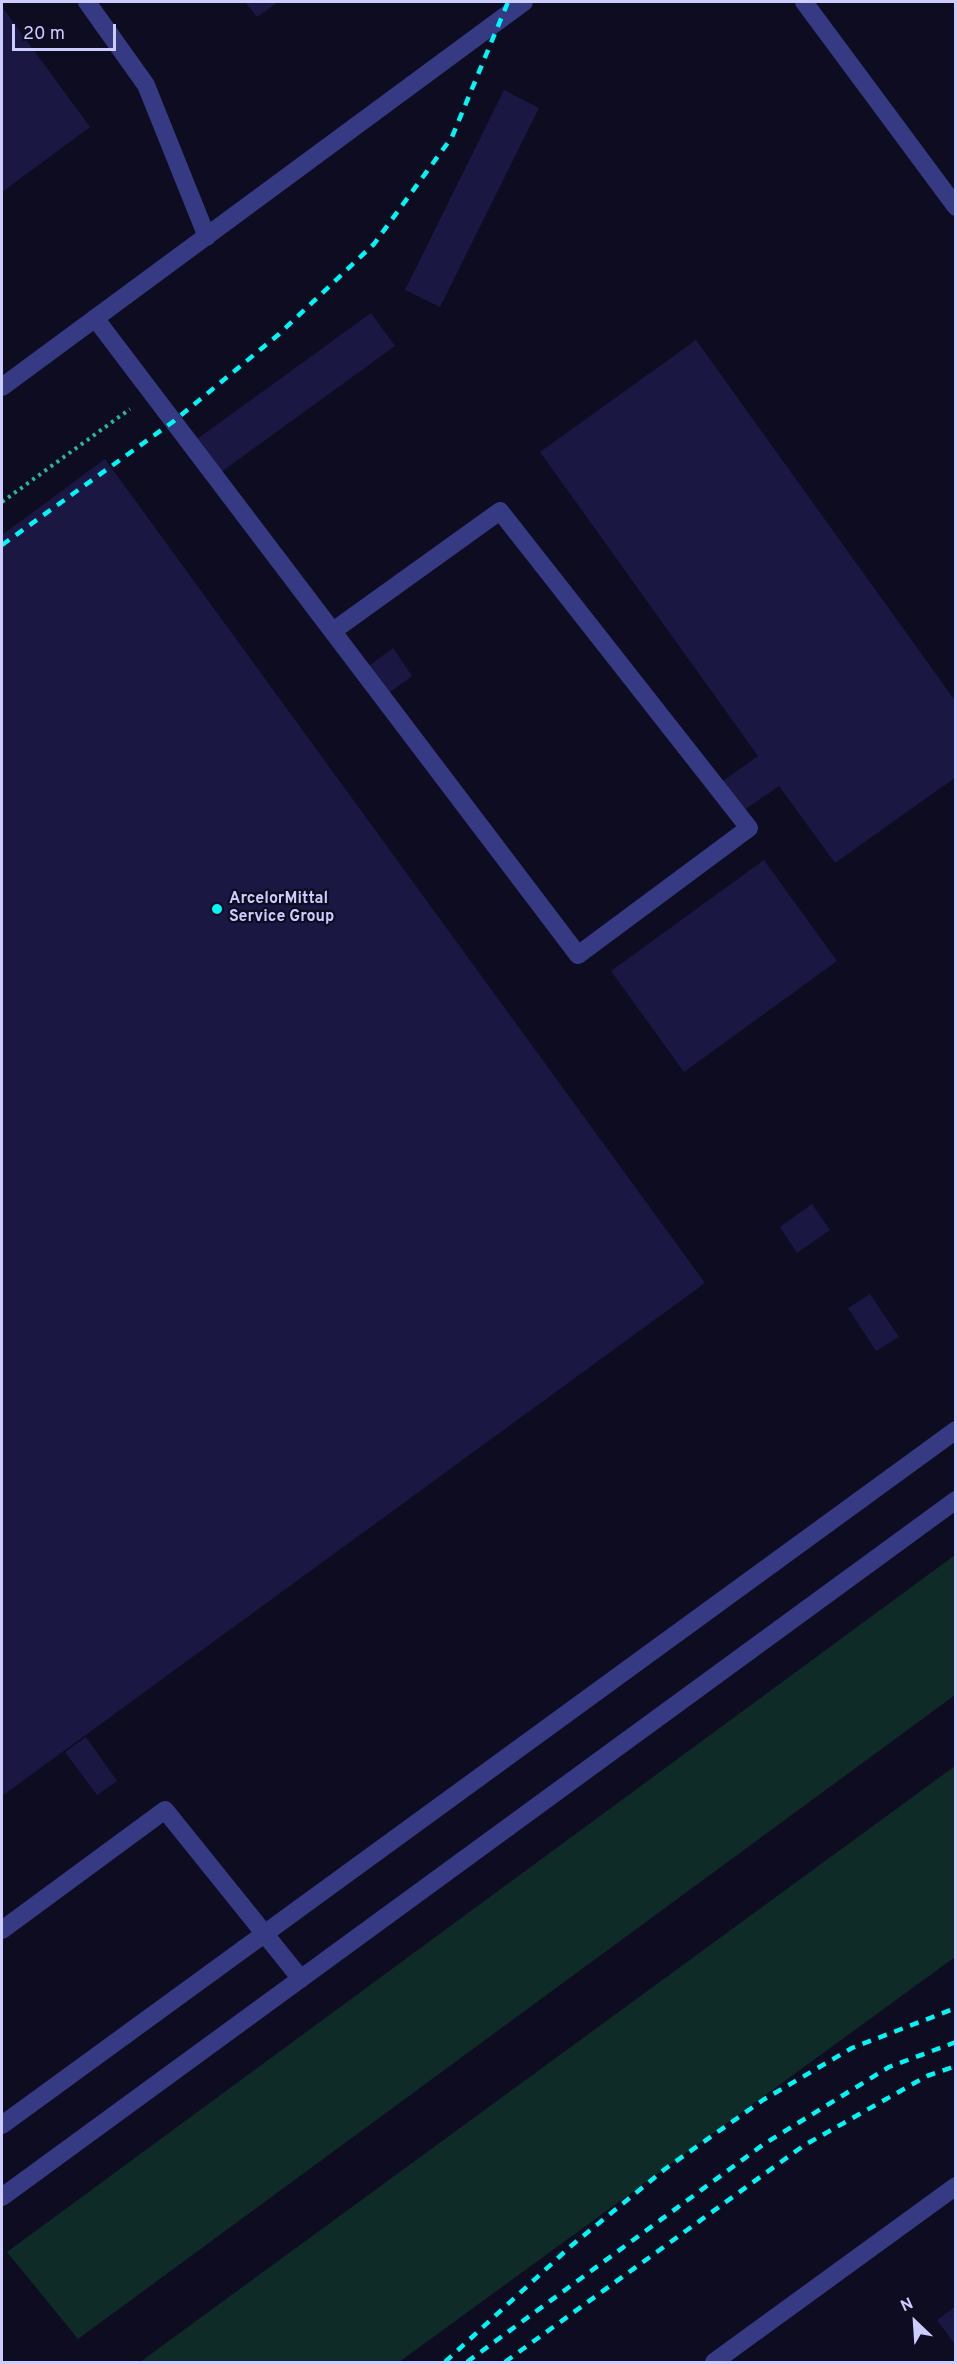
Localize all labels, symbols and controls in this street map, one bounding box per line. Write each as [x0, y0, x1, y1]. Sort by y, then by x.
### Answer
scale bar [15, 12, 118, 50]
text: 20 m [23, 23, 65, 46]
place label: ArcelorMittal Service Group [229, 890, 334, 928]
marker: ArcelorMittal Service Group [210, 902, 224, 916]
north arrow [885, 2292, 945, 2352]
text: N [898, 2294, 917, 2317]

